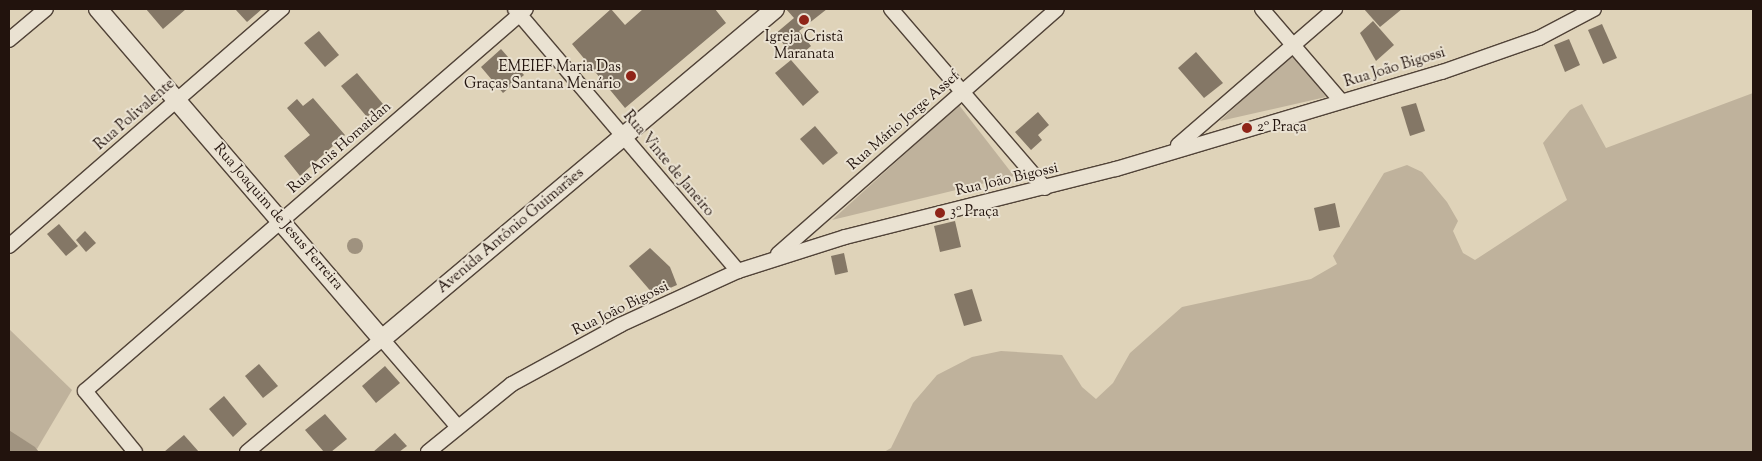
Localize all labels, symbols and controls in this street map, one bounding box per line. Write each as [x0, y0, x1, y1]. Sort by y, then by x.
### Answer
marker: Igreja Cristã Maranata [798, 14, 810, 26]
place label: Igreja Cristã Maranata [765, 28, 843, 63]
street label: Rua João Bigossi [1342, 44, 1448, 92]
place label: EMEIEF Maria Das Graças Santana Menário [464, 58, 621, 93]
street label: Rua Mário Jorge Assef [844, 67, 964, 175]
marker: EMEIEF Maria Das Graças Santana Menário [625, 70, 637, 82]
street label: Rua Polivalente [91, 75, 179, 155]
street label: Rua Anis Homaidan [285, 98, 395, 198]
street label: Rua Vinte de Janeiro [619, 108, 717, 220]
place label: 2º Praça [1257, 119, 1307, 137]
marker: 2º Praça [1241, 122, 1253, 134]
street label: Rua Joaquim de Jesus Ferreira [209, 140, 347, 294]
street label: Rua João Bigossi [954, 159, 1060, 201]
street label: Avenida Antônio Guimarães [434, 164, 588, 298]
place label: 3º Praça [950, 204, 999, 222]
marker: 3º Praça [934, 207, 946, 219]
street label: Rua João Bigossi [570, 278, 672, 340]

